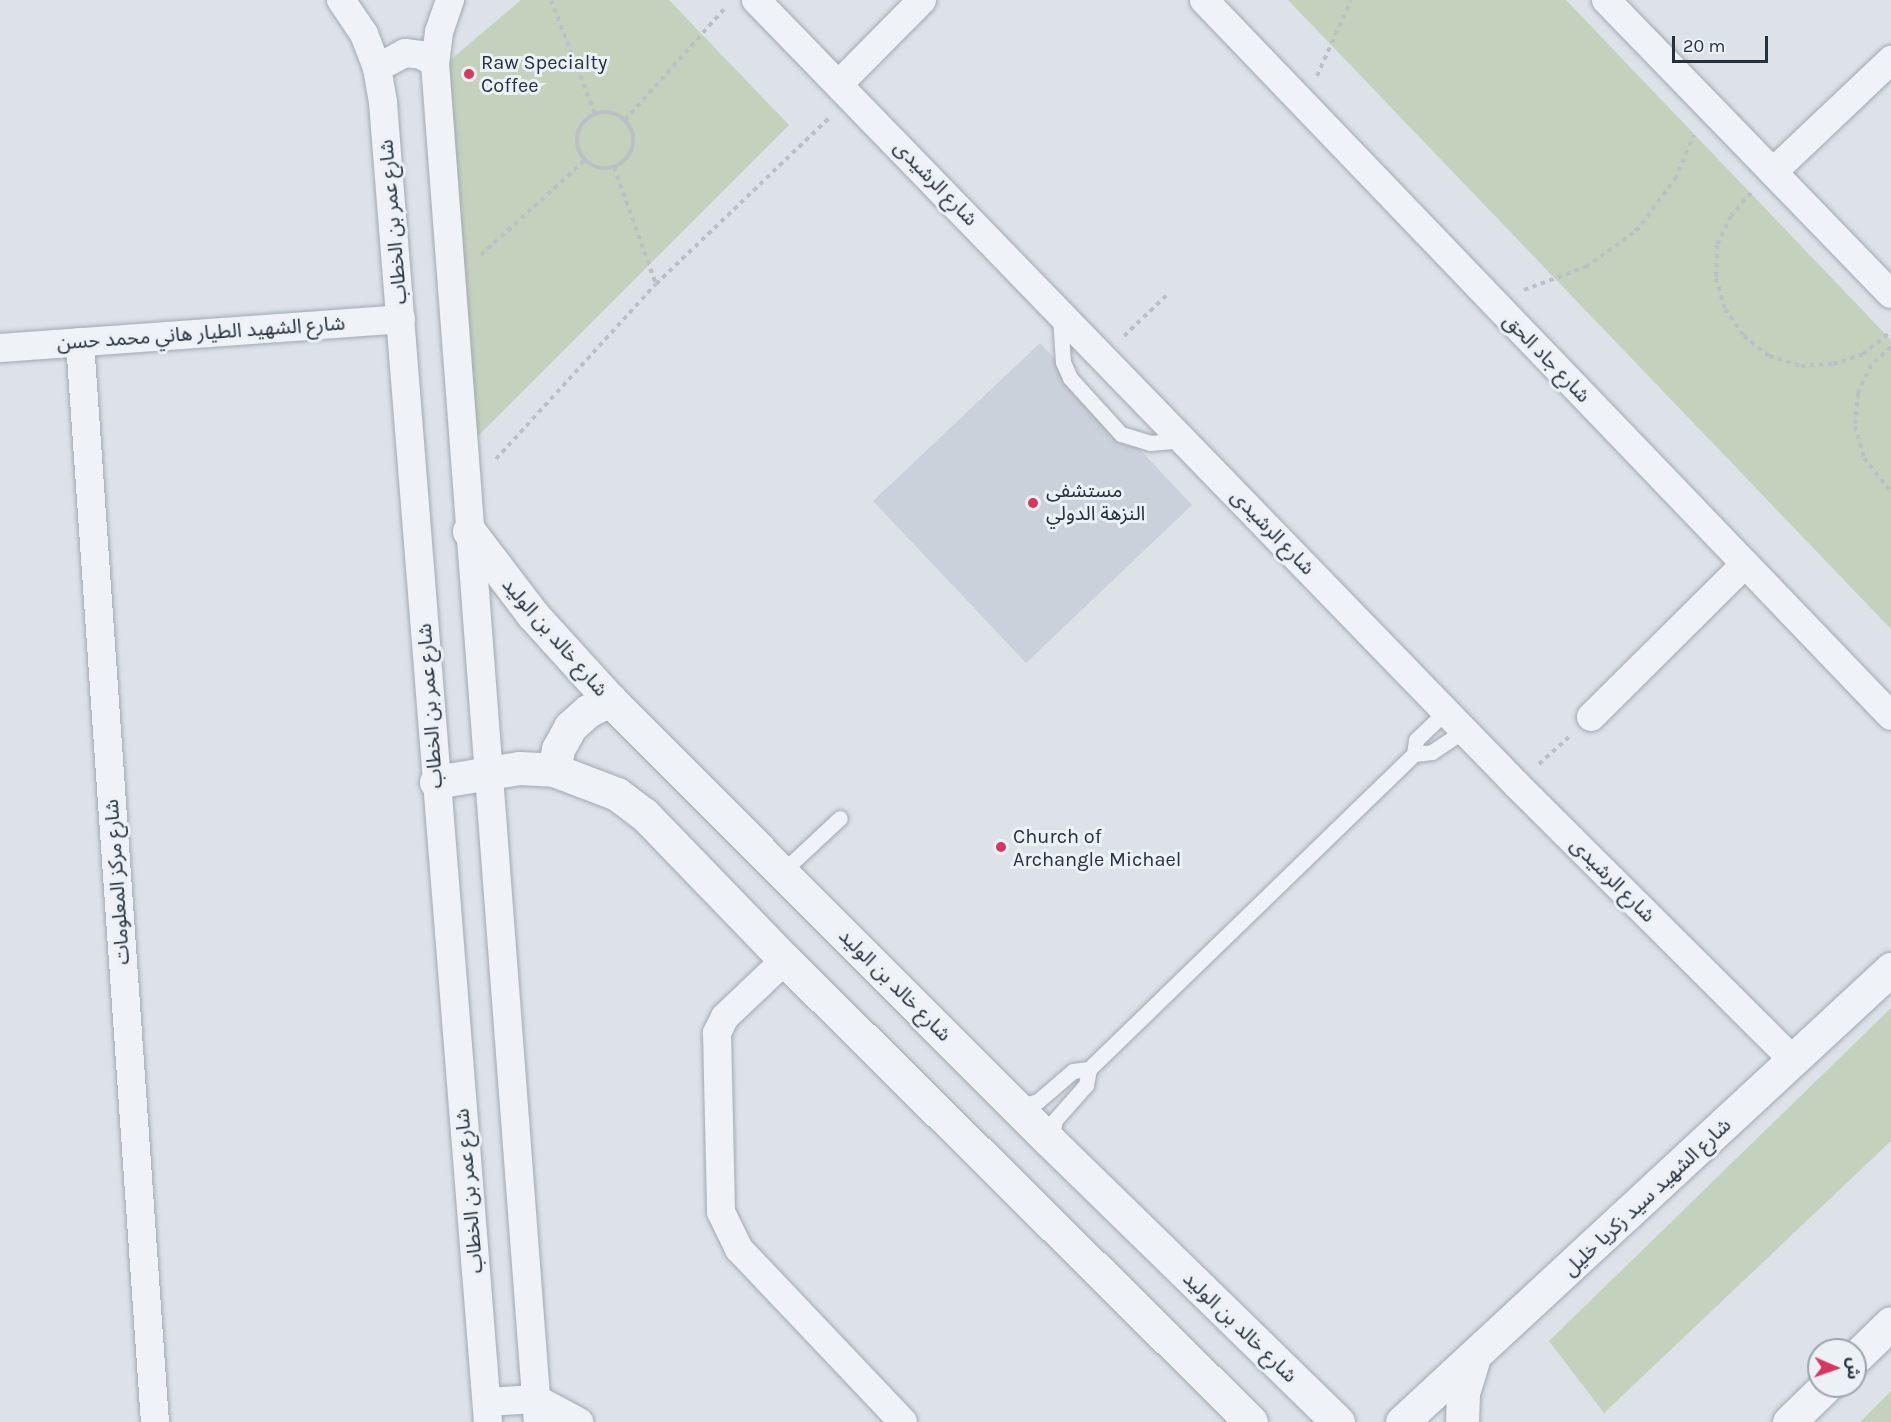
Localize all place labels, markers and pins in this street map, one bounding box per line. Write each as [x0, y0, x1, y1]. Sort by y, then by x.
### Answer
place label: Raw Specialty Coffee [481, 51, 607, 98]
marker: Raw Specialty Coffee [462, 67, 476, 81]
place label: مستشفى النزهة الدولي [1046, 479, 1145, 526]
marker: مستشفى النزهة الدولي [1024, 494, 1042, 512]
place label: Church of Archangle Michael [1013, 824, 1181, 871]
marker: Church of Archangle Michael [994, 840, 1008, 854]

